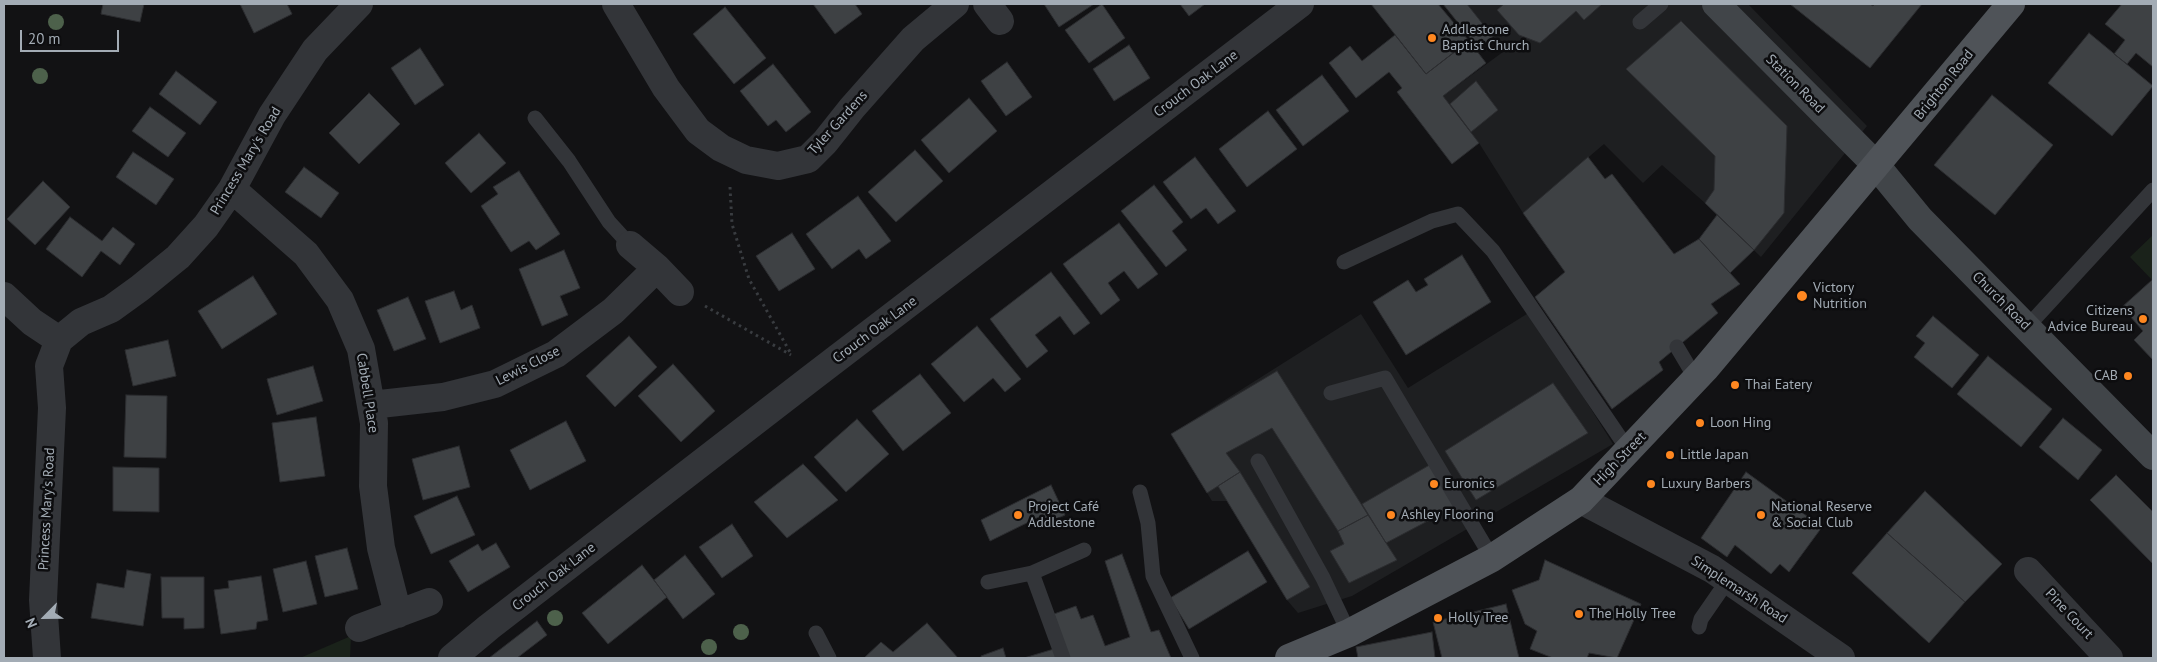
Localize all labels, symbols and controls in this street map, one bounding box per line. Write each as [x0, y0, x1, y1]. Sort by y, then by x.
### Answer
scale bar [22, 20, 121, 52]
place label: Addlestone Baptist Church [1442, 22, 1529, 54]
text: 20 m [28, 29, 61, 48]
marker: Addlestone Baptist Church [1426, 32, 1438, 44]
street label: Crouch Oak Lane [1151, 47, 1241, 121]
street label: Brighton Road [1911, 47, 1977, 123]
street label: Station Road [1762, 51, 1828, 117]
street label: Tyler Gardens [805, 87, 871, 159]
street label: Princess Mary's Road [207, 104, 285, 218]
street label: Church Road [1968, 268, 2034, 334]
place label: Victory Nutrition [1813, 280, 1867, 312]
marker: Victory Nutrition [1795, 289, 1809, 303]
street label: Crouch Oak Lane [830, 293, 920, 367]
place label: Citizens Advice Bureau [2048, 303, 2133, 336]
marker: Citizens Advice Bureau [2137, 313, 2149, 325]
street label: Lewis Close [493, 343, 563, 389]
street label: Cabbell Place [352, 352, 382, 434]
place label: CAB [2094, 368, 2118, 384]
marker: CAB [2122, 370, 2134, 382]
place label: Thai Eatery [1745, 377, 1812, 393]
marker: Thai Eatery [1729, 379, 1741, 391]
place label: Loon Hing [1710, 415, 1771, 431]
marker: Loon Hing [1694, 417, 1706, 429]
street label: High Street [1590, 429, 1650, 489]
street label: Princess Mary's Road [35, 447, 59, 571]
place label: Little Japan [1680, 447, 1749, 463]
marker: Little Japan [1664, 449, 1676, 461]
place label: Euronics [1444, 476, 1495, 492]
place label: Luxury Barbers [1661, 476, 1750, 492]
marker: Euronics [1428, 478, 1440, 490]
marker: Luxury Barbers [1645, 478, 1657, 490]
place label: Project Café Addlestone [1028, 499, 1099, 532]
place label: National Reserve & Social Club [1771, 499, 1872, 532]
place label: Ashley Flooring [1401, 507, 1494, 523]
marker: Project Café Addlestone [1012, 509, 1024, 521]
marker: Ashley Flooring [1385, 509, 1397, 521]
marker: National Reserve & Social Club [1755, 509, 1767, 521]
street label: Crouch Oak Lane [509, 539, 599, 615]
street label: Simplemarsh Road [1688, 553, 1790, 627]
street label: Pine Court [2042, 585, 2096, 643]
north arrow [20, 592, 70, 642]
place label: The Holly Tree [1589, 606, 1676, 622]
marker: The Holly Tree [1573, 608, 1585, 620]
place label: Holly Tree [1448, 610, 1508, 626]
marker: Holly Tree [1432, 612, 1444, 624]
text: N [21, 615, 41, 631]

